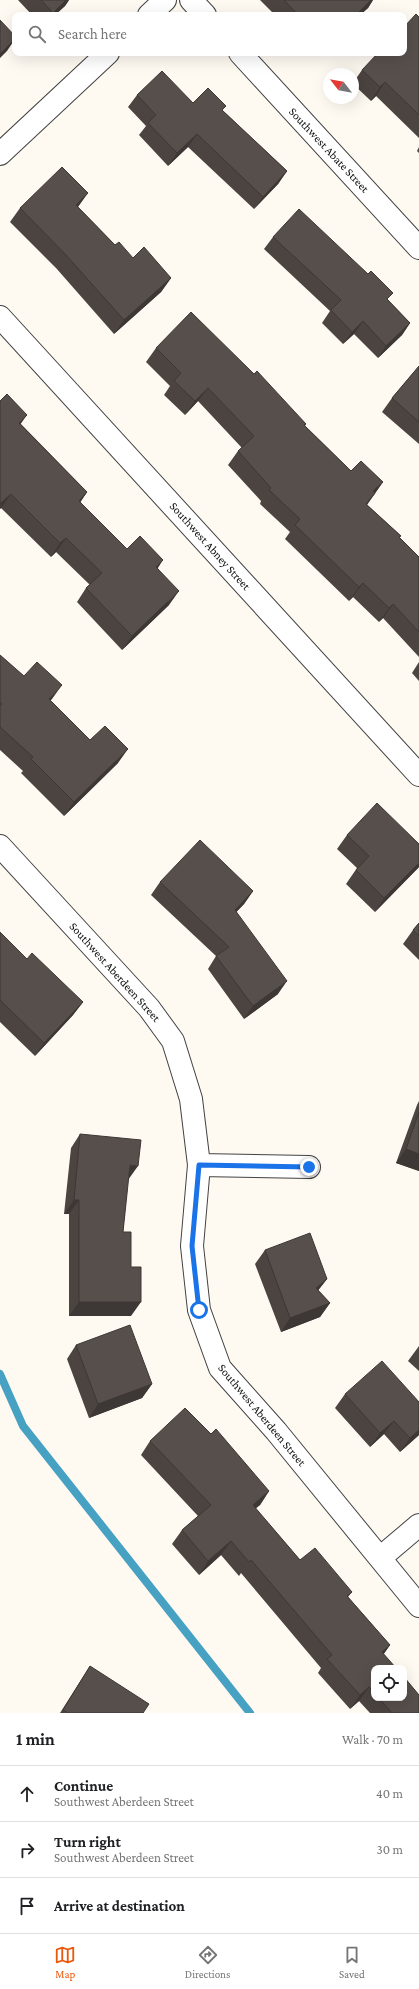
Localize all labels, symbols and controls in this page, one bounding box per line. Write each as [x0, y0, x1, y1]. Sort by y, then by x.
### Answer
search box [12, 12, 407, 56]
icon: search [26, 23, 48, 45]
text: Search here [58, 26, 127, 42]
north arrow [323, 68, 359, 104]
street label: Southwest Abate Street [286, 105, 373, 196]
street label: Southwest Abney Street [167, 499, 254, 594]
street label: Southwest Aberdeen Street [67, 919, 164, 1025]
route end [300, 1158, 318, 1176]
route start [190, 1301, 208, 1319]
street label: Southwest Aberdeen Street [215, 1361, 310, 1470]
map controls [371, 1665, 407, 1701]
button: locate [371, 1665, 407, 1701]
text: 1 min [16, 1730, 55, 1749]
text: Walk · 70 m [342, 1732, 403, 1747]
text: Continue [54, 1778, 113, 1794]
icon: ahead [16, 1783, 38, 1805]
text: 40 m [376, 1786, 403, 1801]
text: Southwest Aberdeen Street [54, 1794, 194, 1809]
text: Turn right [54, 1834, 121, 1850]
icon: right [16, 1839, 38, 1861]
text: 30 m [377, 1842, 403, 1857]
text: Southwest Aberdeen Street [54, 1850, 194, 1865]
icon: arrive [16, 1895, 38, 1917]
text: Arrive at destination [54, 1898, 185, 1914]
tab: Map [54, 1944, 76, 1980]
tab: Directions [185, 1944, 230, 1980]
tab: Saved [339, 1944, 365, 1980]

